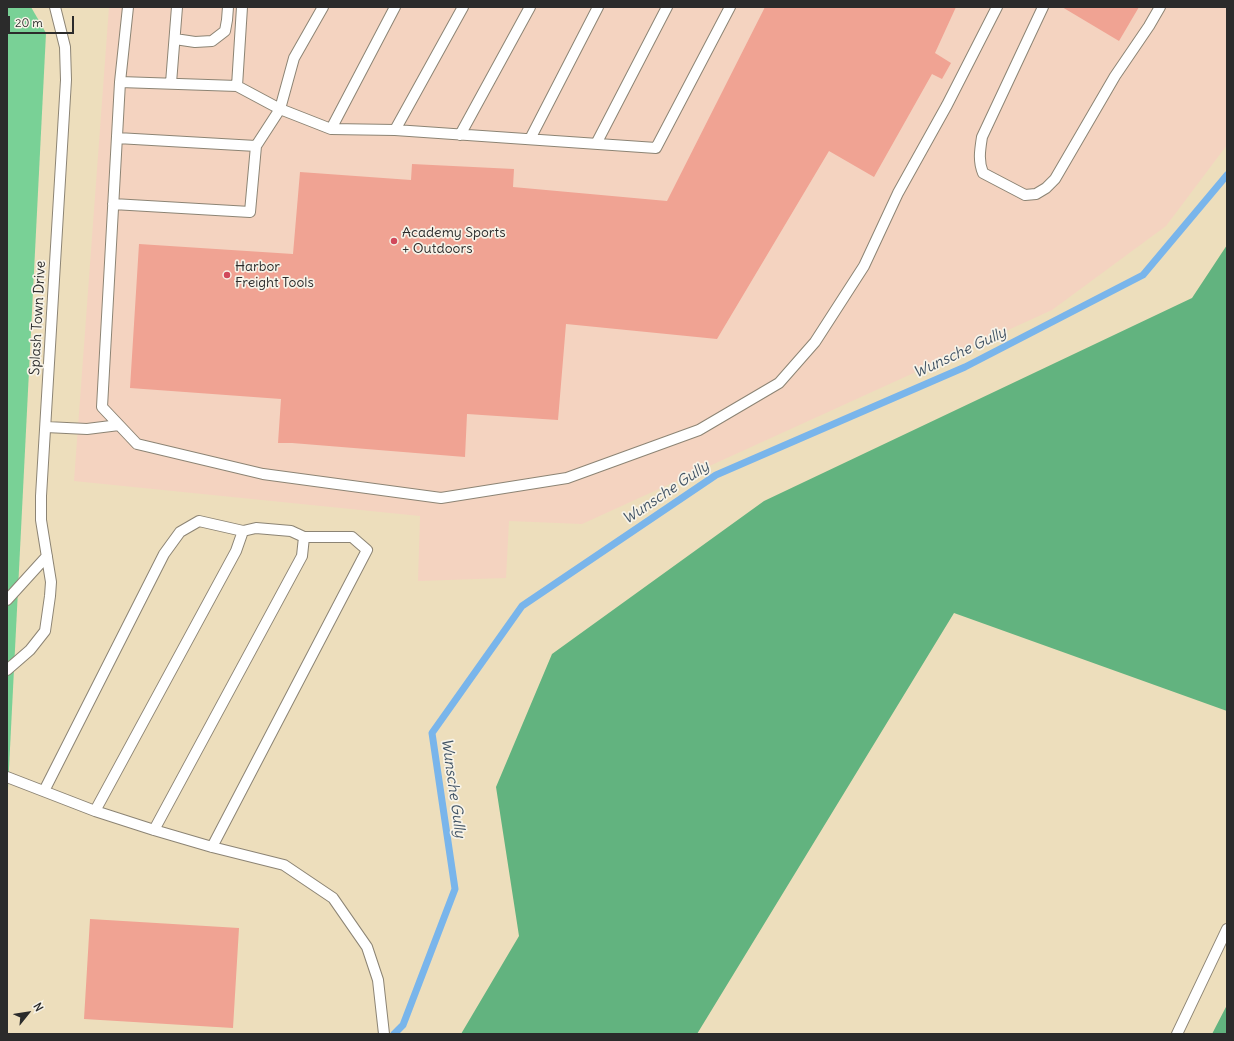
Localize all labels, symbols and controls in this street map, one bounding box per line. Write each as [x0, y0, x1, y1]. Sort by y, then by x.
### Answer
scale bar [10, 8, 76, 34]
text: 20 m [15, 15, 43, 30]
place label: Academy Sports + Outdoors [402, 225, 506, 258]
marker: Academy Sports + Outdoors [389, 236, 399, 246]
place label: Harbor Freight Tools [235, 259, 314, 292]
street label: Splash Town Drive [27, 260, 49, 376]
marker: Harbor Freight Tools [222, 270, 232, 280]
water label: Wunsche Gully [911, 324, 1009, 382]
water label: Wunsche Gully [619, 457, 713, 529]
water label: Wunsche Gully [437, 737, 469, 839]
north arrow [8, 993, 48, 1033]
text: N [30, 1000, 46, 1014]

